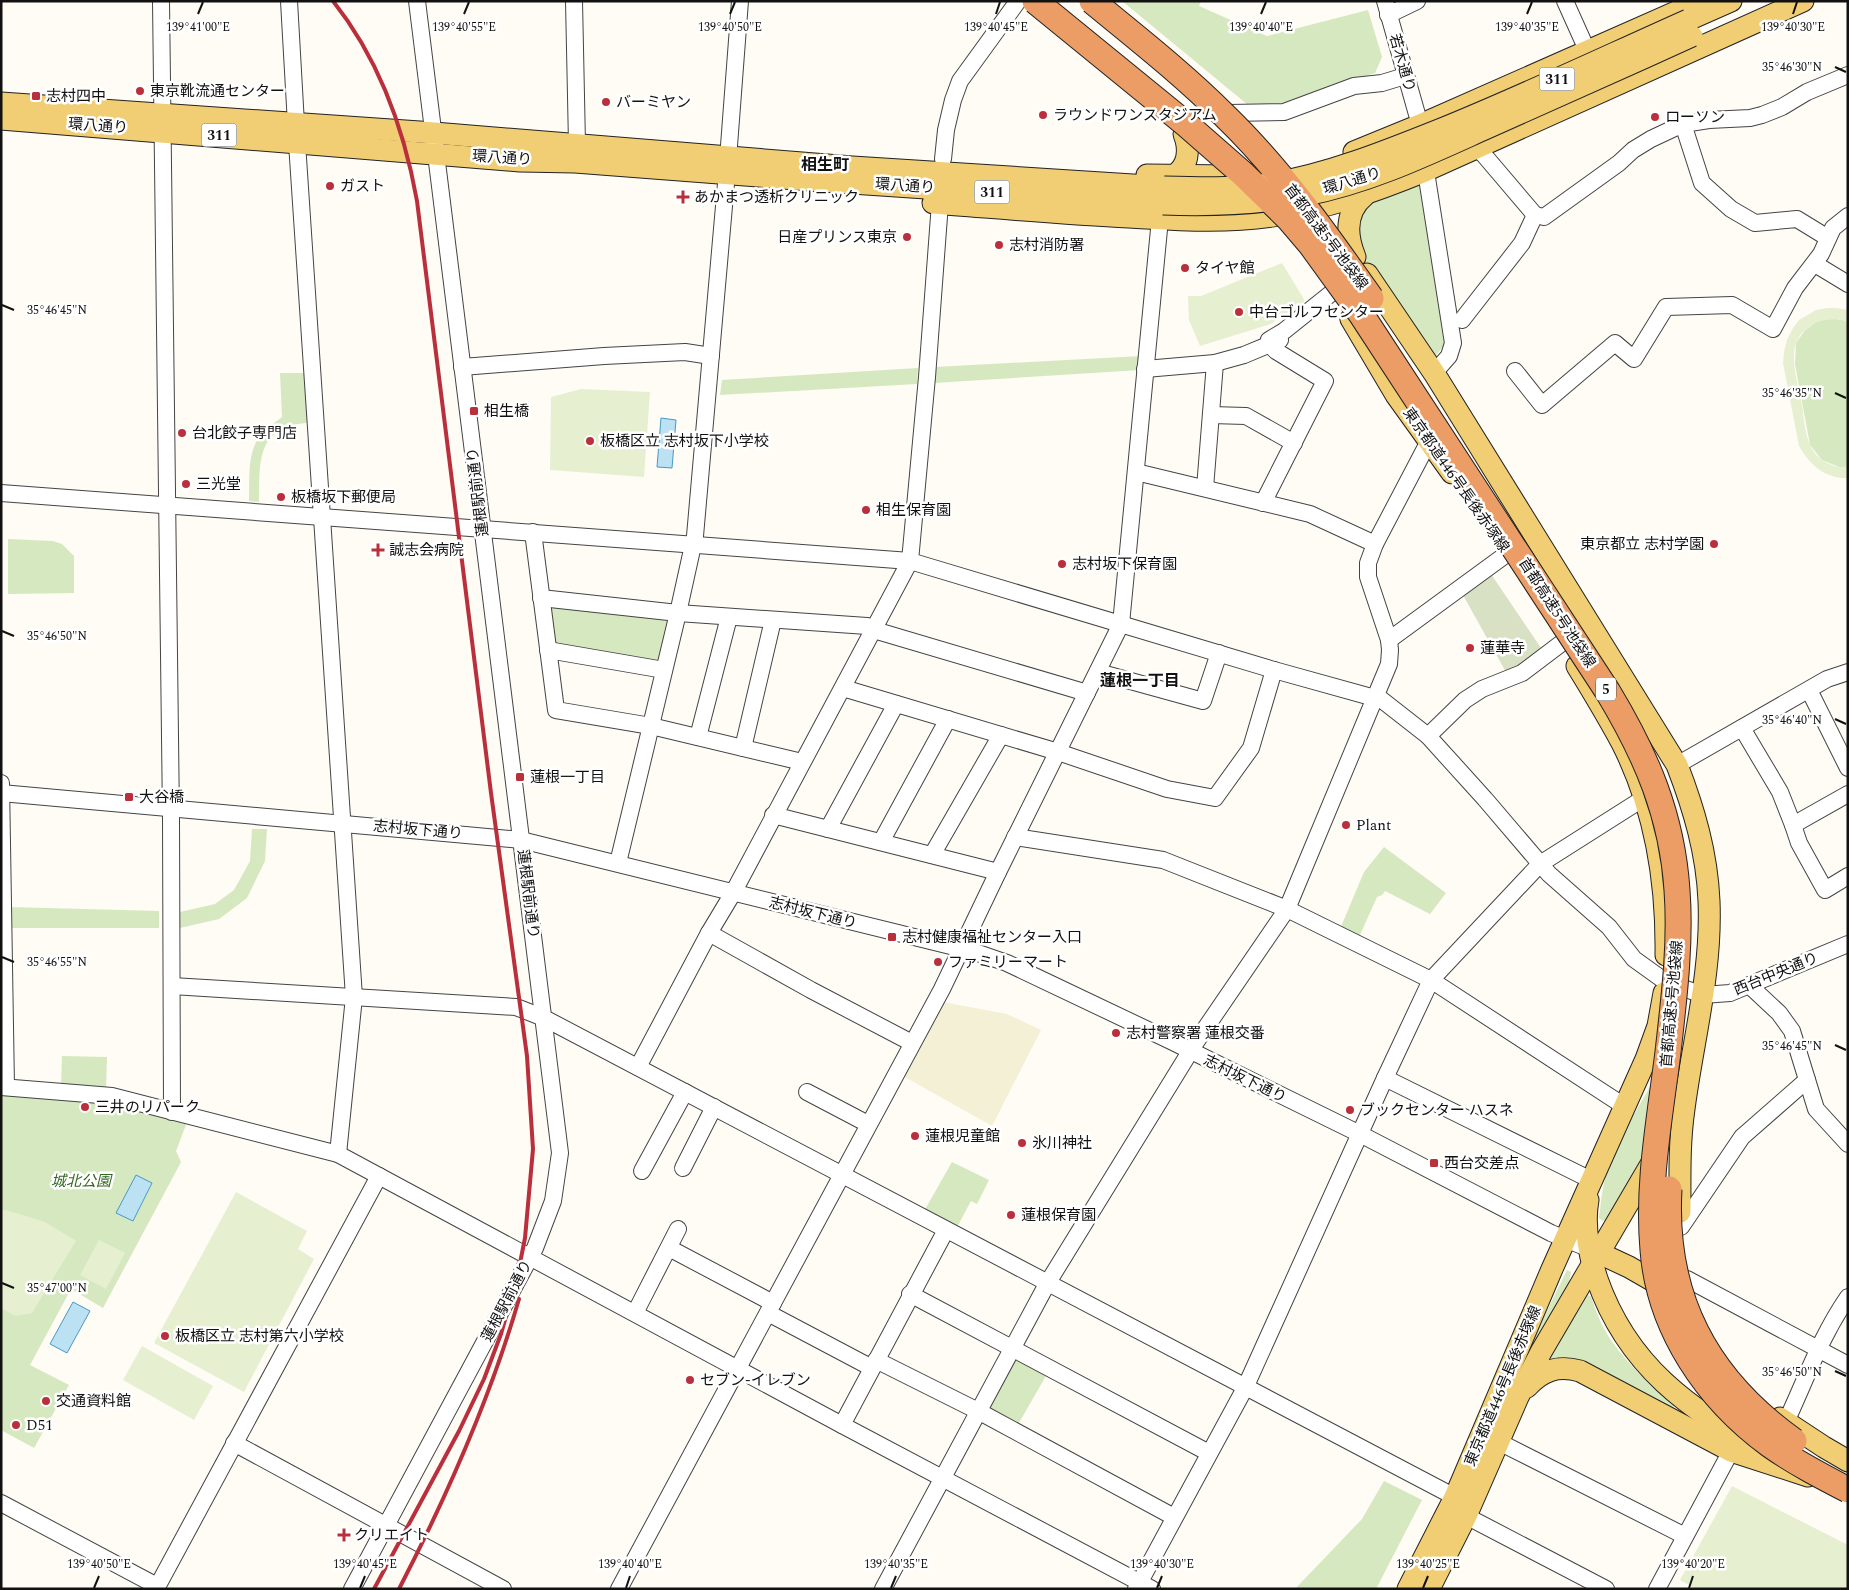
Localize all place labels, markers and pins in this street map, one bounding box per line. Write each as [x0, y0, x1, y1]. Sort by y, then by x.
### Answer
place label: 東京靴流通センター [150, 80, 285, 103]
place label: 志村四中 [46, 85, 106, 108]
marker: 東京靴流通センター [134, 85, 146, 97]
marker: 志村四中 [30, 90, 42, 102]
place label: バーミヤン [616, 91, 691, 114]
marker: バーミヤン [600, 96, 612, 108]
place label: ラウンドワンスタジアム [1053, 104, 1217, 127]
place label: ローソン [1665, 106, 1725, 129]
marker: ラウンドワンスタジアム [1037, 109, 1049, 121]
marker: ローソン [1649, 111, 1661, 123]
place label: ガスト [340, 175, 385, 198]
marker: ガスト [324, 180, 336, 192]
place label: あかまつ透析クリニック [694, 186, 859, 209]
marker: あかまつ透析クリニック [676, 190, 690, 204]
place label: 日産プリンス東京 [777, 226, 897, 249]
marker: 日産プリンス東京 [901, 231, 913, 243]
place label: 志村消防署 [1009, 234, 1084, 257]
marker: 志村消防署 [993, 239, 1005, 251]
place label: タイヤ館 [1195, 257, 1255, 280]
marker: タイヤ館 [1179, 262, 1191, 274]
place label: 中台ゴルフセンター [1249, 301, 1384, 324]
marker: 中台ゴルフセンター [1233, 306, 1245, 318]
place label: 相生橋 [484, 400, 529, 423]
marker: 相生橋 [468, 405, 480, 417]
place label: 台北餃子専門店 [192, 422, 297, 445]
marker: 台北餃子専門店 [176, 427, 188, 439]
place label: 板橋区立 志村坂下小学校 [600, 430, 769, 453]
marker: 板橋区立 志村坂下小学校 [584, 435, 596, 447]
place label: 三光堂 [196, 473, 241, 496]
marker: 三光堂 [180, 478, 192, 490]
place label: 板橋坂下郵便局 [291, 486, 396, 509]
marker: 板橋坂下郵便局 [275, 491, 287, 503]
place label: 相生保育園 [876, 499, 951, 522]
marker: 相生保育園 [860, 504, 872, 516]
place label: 東京都立 志村学園 [1580, 533, 1704, 556]
marker: 東京都立 志村学園 [1708, 538, 1720, 550]
place label: 誠志会病院 [389, 539, 464, 562]
marker: 誠志会病院 [371, 543, 385, 557]
place label: 志村坂下保育園 [1072, 553, 1177, 576]
marker: 志村坂下保育園 [1056, 558, 1068, 570]
place label: 蓮華寺 [1480, 637, 1525, 660]
marker: 蓮華寺 [1464, 642, 1476, 654]
place label: 蓮根一丁目 [530, 766, 605, 789]
marker: 蓮根一丁目 [514, 771, 526, 783]
place label: 大谷橋 [139, 786, 184, 809]
marker: 大谷橋 [123, 791, 135, 803]
place label: Plant [1356, 814, 1391, 837]
marker: Plant [1340, 819, 1352, 831]
place label: 志村健康福祉センター入口 [902, 926, 1082, 949]
marker: 志村健康福祉センター入口 [886, 931, 898, 943]
place label: ファミリーマート [948, 951, 1068, 974]
marker: ファミリーマート [932, 956, 944, 968]
place label: 志村警察署 蓮根交番 [1126, 1022, 1265, 1045]
marker: 志村警察署 蓮根交番 [1110, 1027, 1122, 1039]
place label: 三井のリパーク [95, 1096, 200, 1119]
place label: ブックセンター ハスネ [1360, 1099, 1514, 1122]
marker: 三井のリパーク [79, 1101, 91, 1113]
marker: ブックセンター ハスネ [1344, 1104, 1356, 1116]
place label: 蓮根児童館 [925, 1125, 1000, 1148]
marker: 蓮根児童館 [909, 1130, 921, 1142]
place label: 氷川神社 [1032, 1132, 1092, 1155]
marker: 氷川神社 [1016, 1137, 1028, 1149]
place label: 西台交差点 [1444, 1152, 1519, 1175]
marker: 西台交差点 [1428, 1157, 1440, 1169]
place label: 蓮根保育園 [1021, 1204, 1096, 1227]
marker: 蓮根保育園 [1005, 1209, 1017, 1221]
place label: 板橋区立 志村第六小学校 [175, 1325, 344, 1348]
marker: 板橋区立 志村第六小学校 [159, 1330, 171, 1342]
place label: セブン-イレブン [700, 1369, 811, 1392]
marker: セブン-イレブン [684, 1374, 696, 1386]
place label: 交通資料館 [56, 1390, 131, 1413]
marker: 交通資料館 [40, 1395, 52, 1407]
place label: D51 [26, 1414, 53, 1437]
marker: D51 [10, 1419, 22, 1431]
place label: クリエイト [354, 1524, 429, 1547]
marker: クリエイト [338, 1529, 350, 1541]

